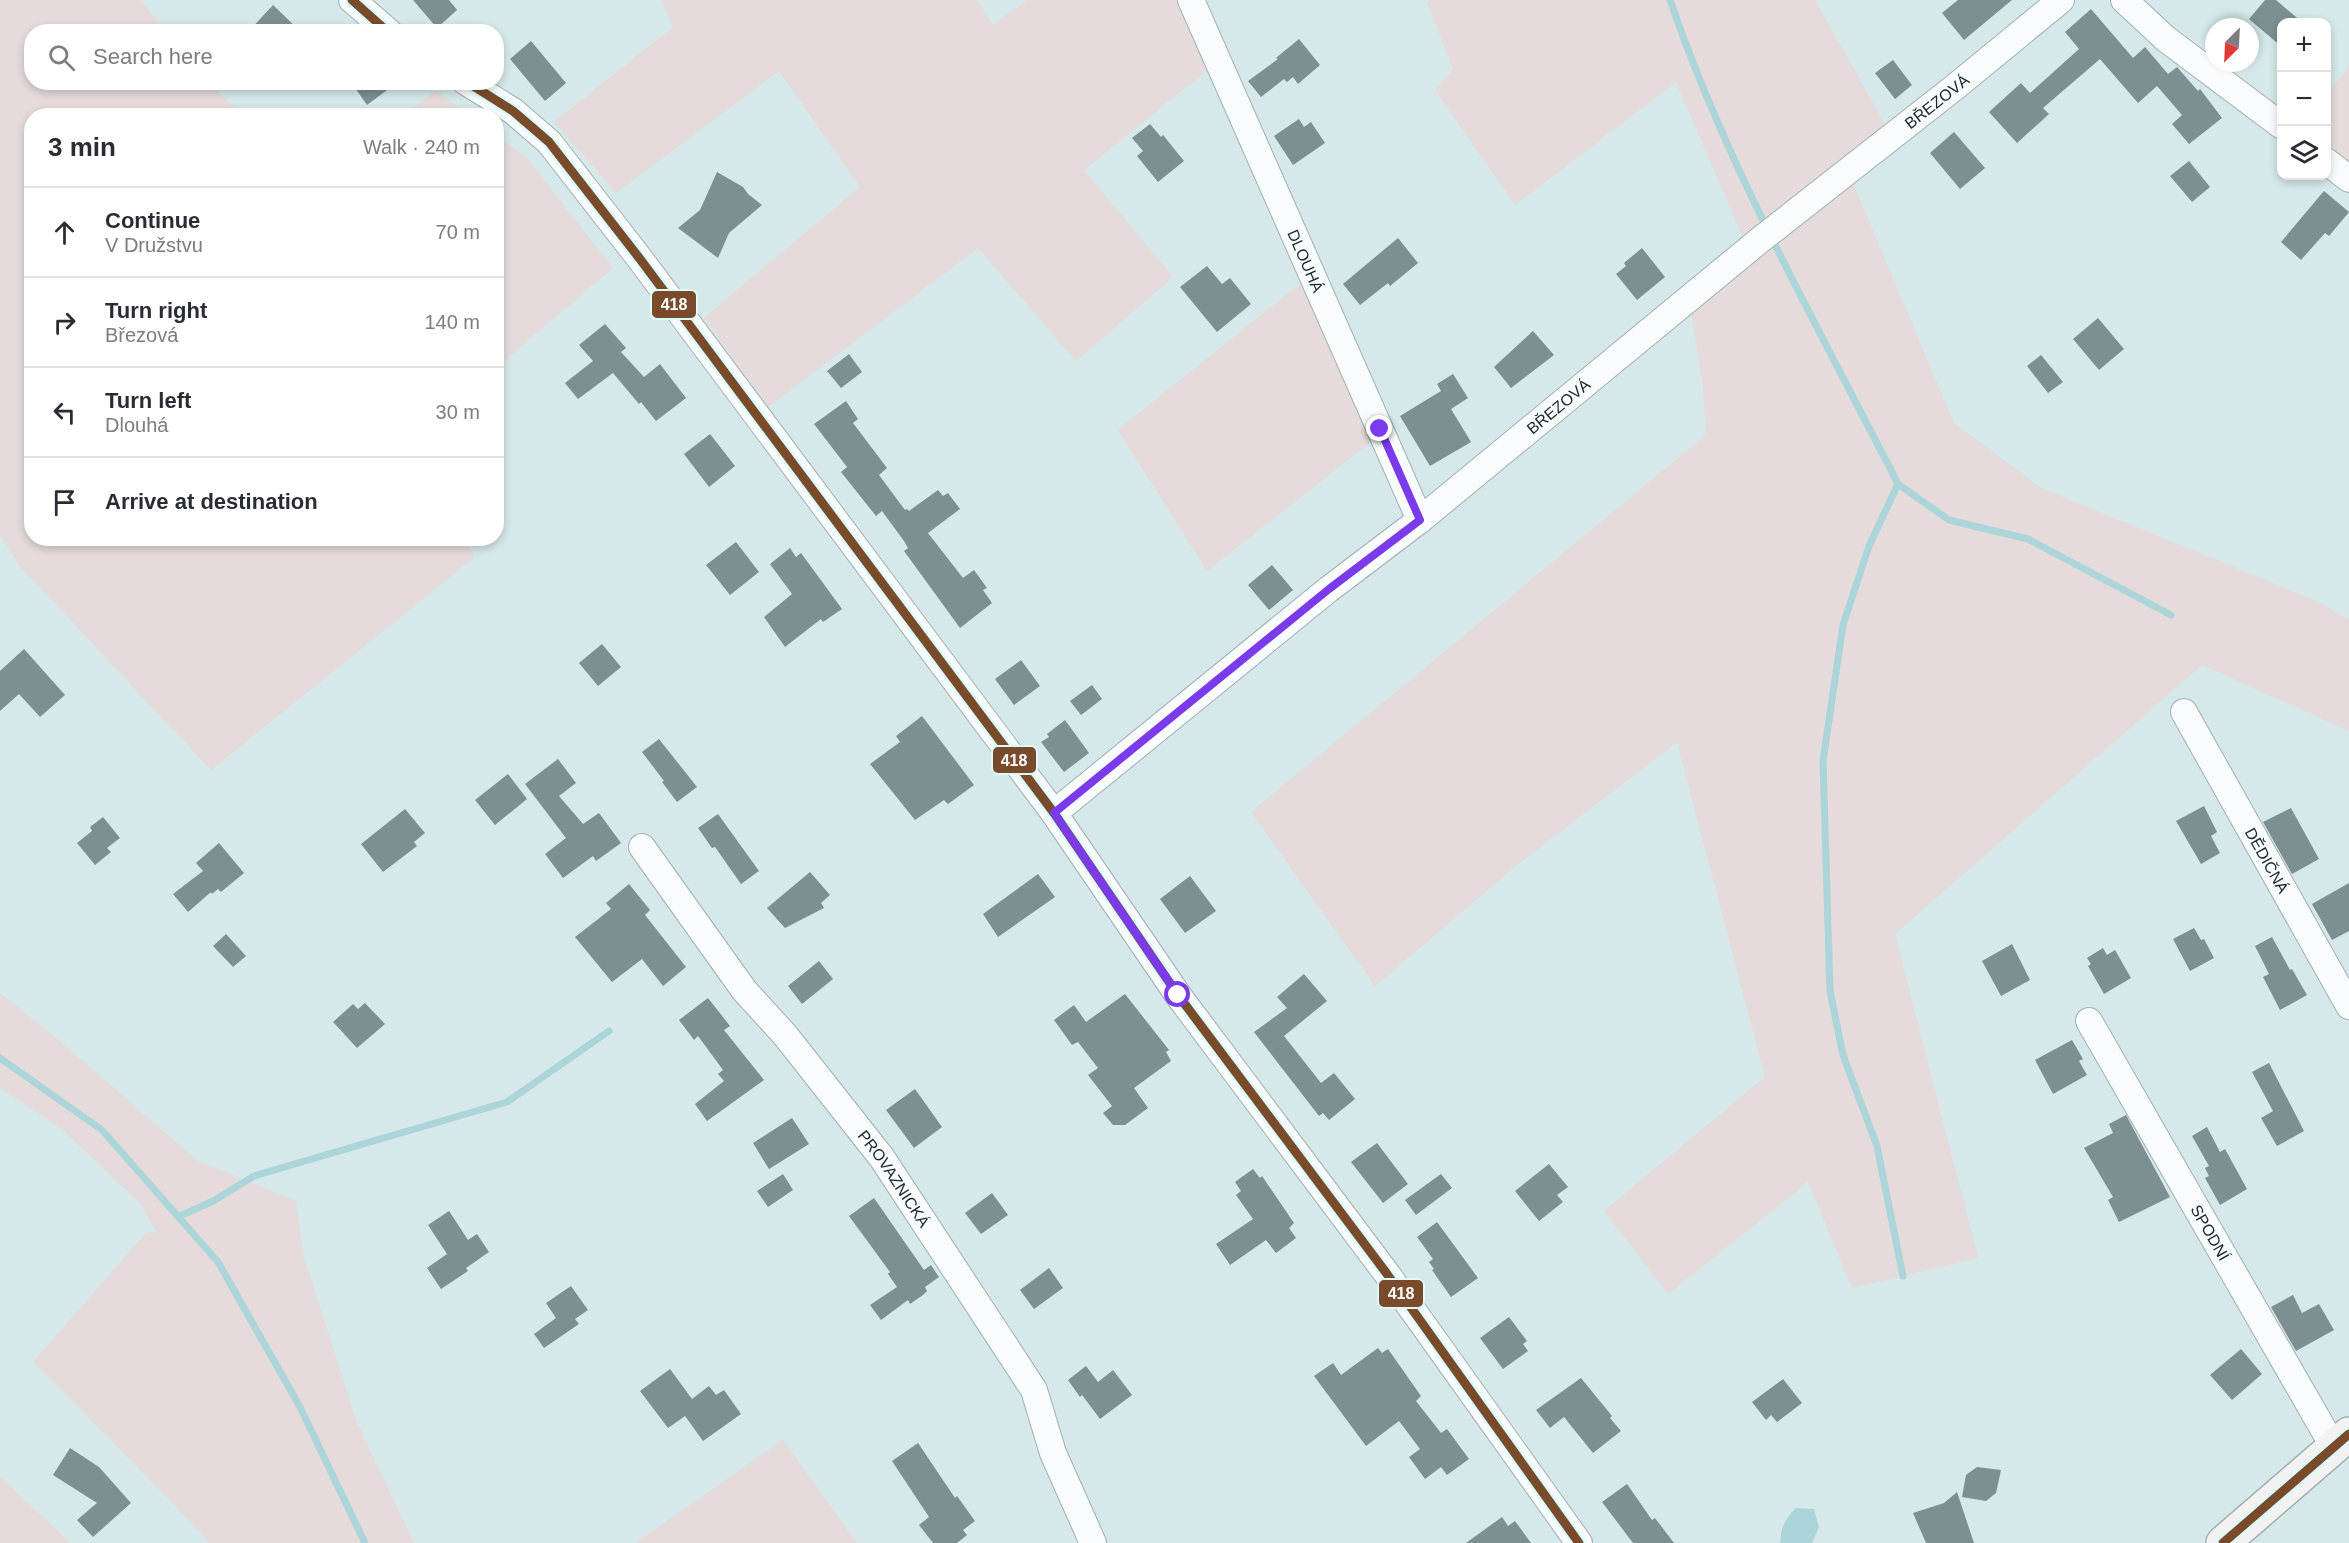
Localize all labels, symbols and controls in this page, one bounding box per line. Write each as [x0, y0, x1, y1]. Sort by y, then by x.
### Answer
north arrow [2205, 18, 2259, 72]
map controls [2277, 18, 2331, 180]
button: + [2277, 18, 2331, 72]
search box [24, 24, 504, 90]
icon: search [45, 41, 78, 74]
text: Search here [93, 44, 213, 69]
street label: BŘEZOVÁ [1902, 70, 1973, 132]
button: − [2277, 72, 2331, 126]
button: layers [2277, 126, 2331, 180]
text: 3 min [48, 132, 116, 162]
text: Walk · 240 m [363, 136, 480, 158]
text: Continue [105, 208, 200, 233]
icon: ahead [48, 216, 81, 249]
text: 70 m [436, 221, 480, 243]
street label: DLOUHÁ [1284, 227, 1328, 295]
text: V Družstvu [105, 234, 203, 256]
line badge: 418 [651, 290, 697, 319]
text: 418 [661, 296, 687, 313]
text: Turn right [105, 298, 207, 323]
icon: right [48, 306, 81, 339]
text: 140 m [424, 311, 480, 333]
text: Březová [105, 324, 178, 346]
street label: BŘEZOVÁ [1524, 375, 1594, 437]
text: Turn left [105, 388, 191, 413]
icon: left [48, 396, 81, 429]
text: 30 m [436, 401, 480, 423]
text: Dlouhá [105, 414, 168, 436]
route end [1366, 415, 1392, 441]
icon: arrive [48, 486, 81, 519]
text: Arrive at destination [105, 489, 318, 514]
line badge: 418 [992, 746, 1037, 774]
text: 418 [1001, 752, 1027, 769]
street label: DĚDIČNÁ [2242, 825, 2293, 896]
route start [1164, 981, 1190, 1007]
street label: PROVAZNICKÁ [855, 1127, 934, 1231]
street label: SPODNÍ [2187, 1202, 2234, 1264]
line badge: 418 [1378, 1279, 1424, 1308]
text: 418 [1388, 1285, 1414, 1302]

